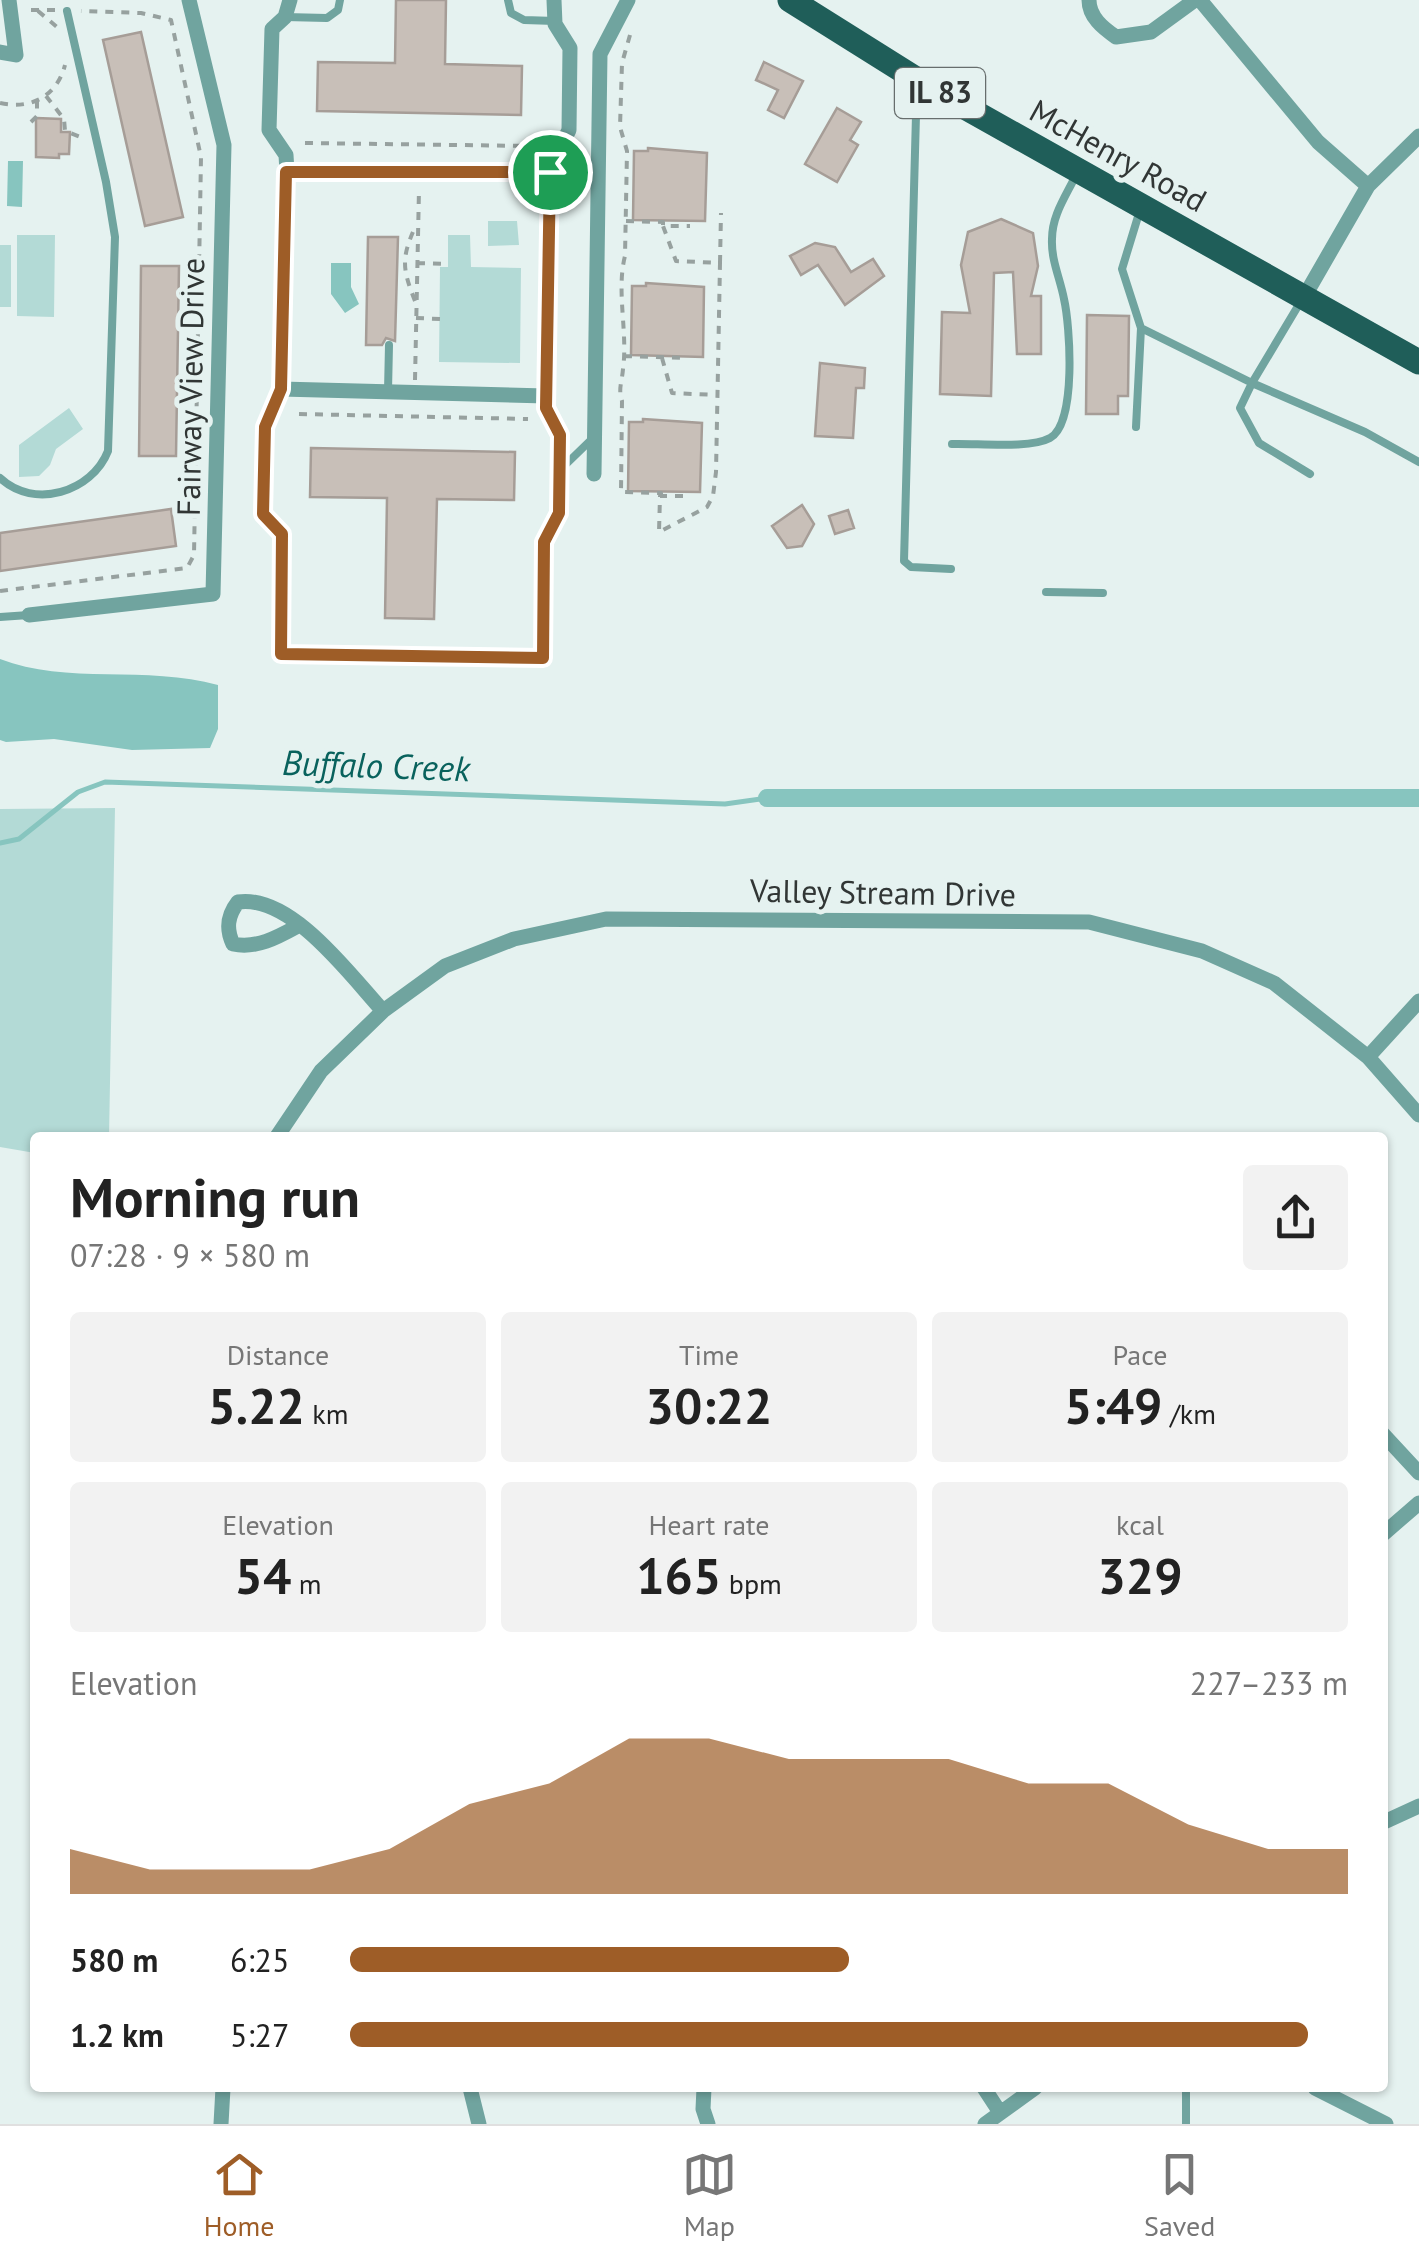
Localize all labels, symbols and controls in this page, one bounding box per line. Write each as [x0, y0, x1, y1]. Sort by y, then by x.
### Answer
road number: IL 83 [895, 68, 985, 118]
street label: McHenry Road [1023, 89, 1214, 221]
pin [508, 130, 593, 215]
icon: arrive [523, 145, 578, 200]
street label: Fairway View Drive [167, 257, 213, 516]
water label: Buffalo Creek [281, 739, 472, 791]
street label: Valley Stream Drive [749, 869, 1016, 915]
text: Morning run [70, 1161, 360, 1232]
button: share [1243, 1165, 1348, 1270]
text: 07:28 · 9 × 580 m [70, 1234, 310, 1276]
text: Distance [227, 1336, 329, 1373]
text: Time [679, 1336, 739, 1373]
text: Pace [1113, 1336, 1167, 1373]
text: 5.22 [208, 1373, 305, 1438]
text: 30:22 [646, 1373, 772, 1438]
text: 5:49 [1064, 1373, 1162, 1438]
text: km [305, 1395, 348, 1432]
text: /km [1162, 1395, 1216, 1432]
text: Elevation [222, 1506, 334, 1543]
text: Heart rate [648, 1506, 770, 1543]
text: kcal [1116, 1506, 1164, 1543]
text: 54 [235, 1543, 291, 1608]
text: 165 [636, 1543, 721, 1608]
text: 329 [1097, 1543, 1183, 1608]
text: m [291, 1565, 321, 1602]
text: bpm [721, 1565, 782, 1602]
text: Elevation [70, 1662, 197, 1704]
text: 227–233 m [1190, 1662, 1348, 1704]
text: 580 m [70, 1939, 158, 1981]
text: 6:25 [230, 1939, 289, 1981]
text: 1.2 km [70, 2014, 164, 2056]
text: 5:27 [230, 2014, 289, 2056]
tab: Home [204, 2147, 274, 2244]
tab: Map [682, 2147, 737, 2244]
tab: Saved [1144, 2147, 1215, 2244]

